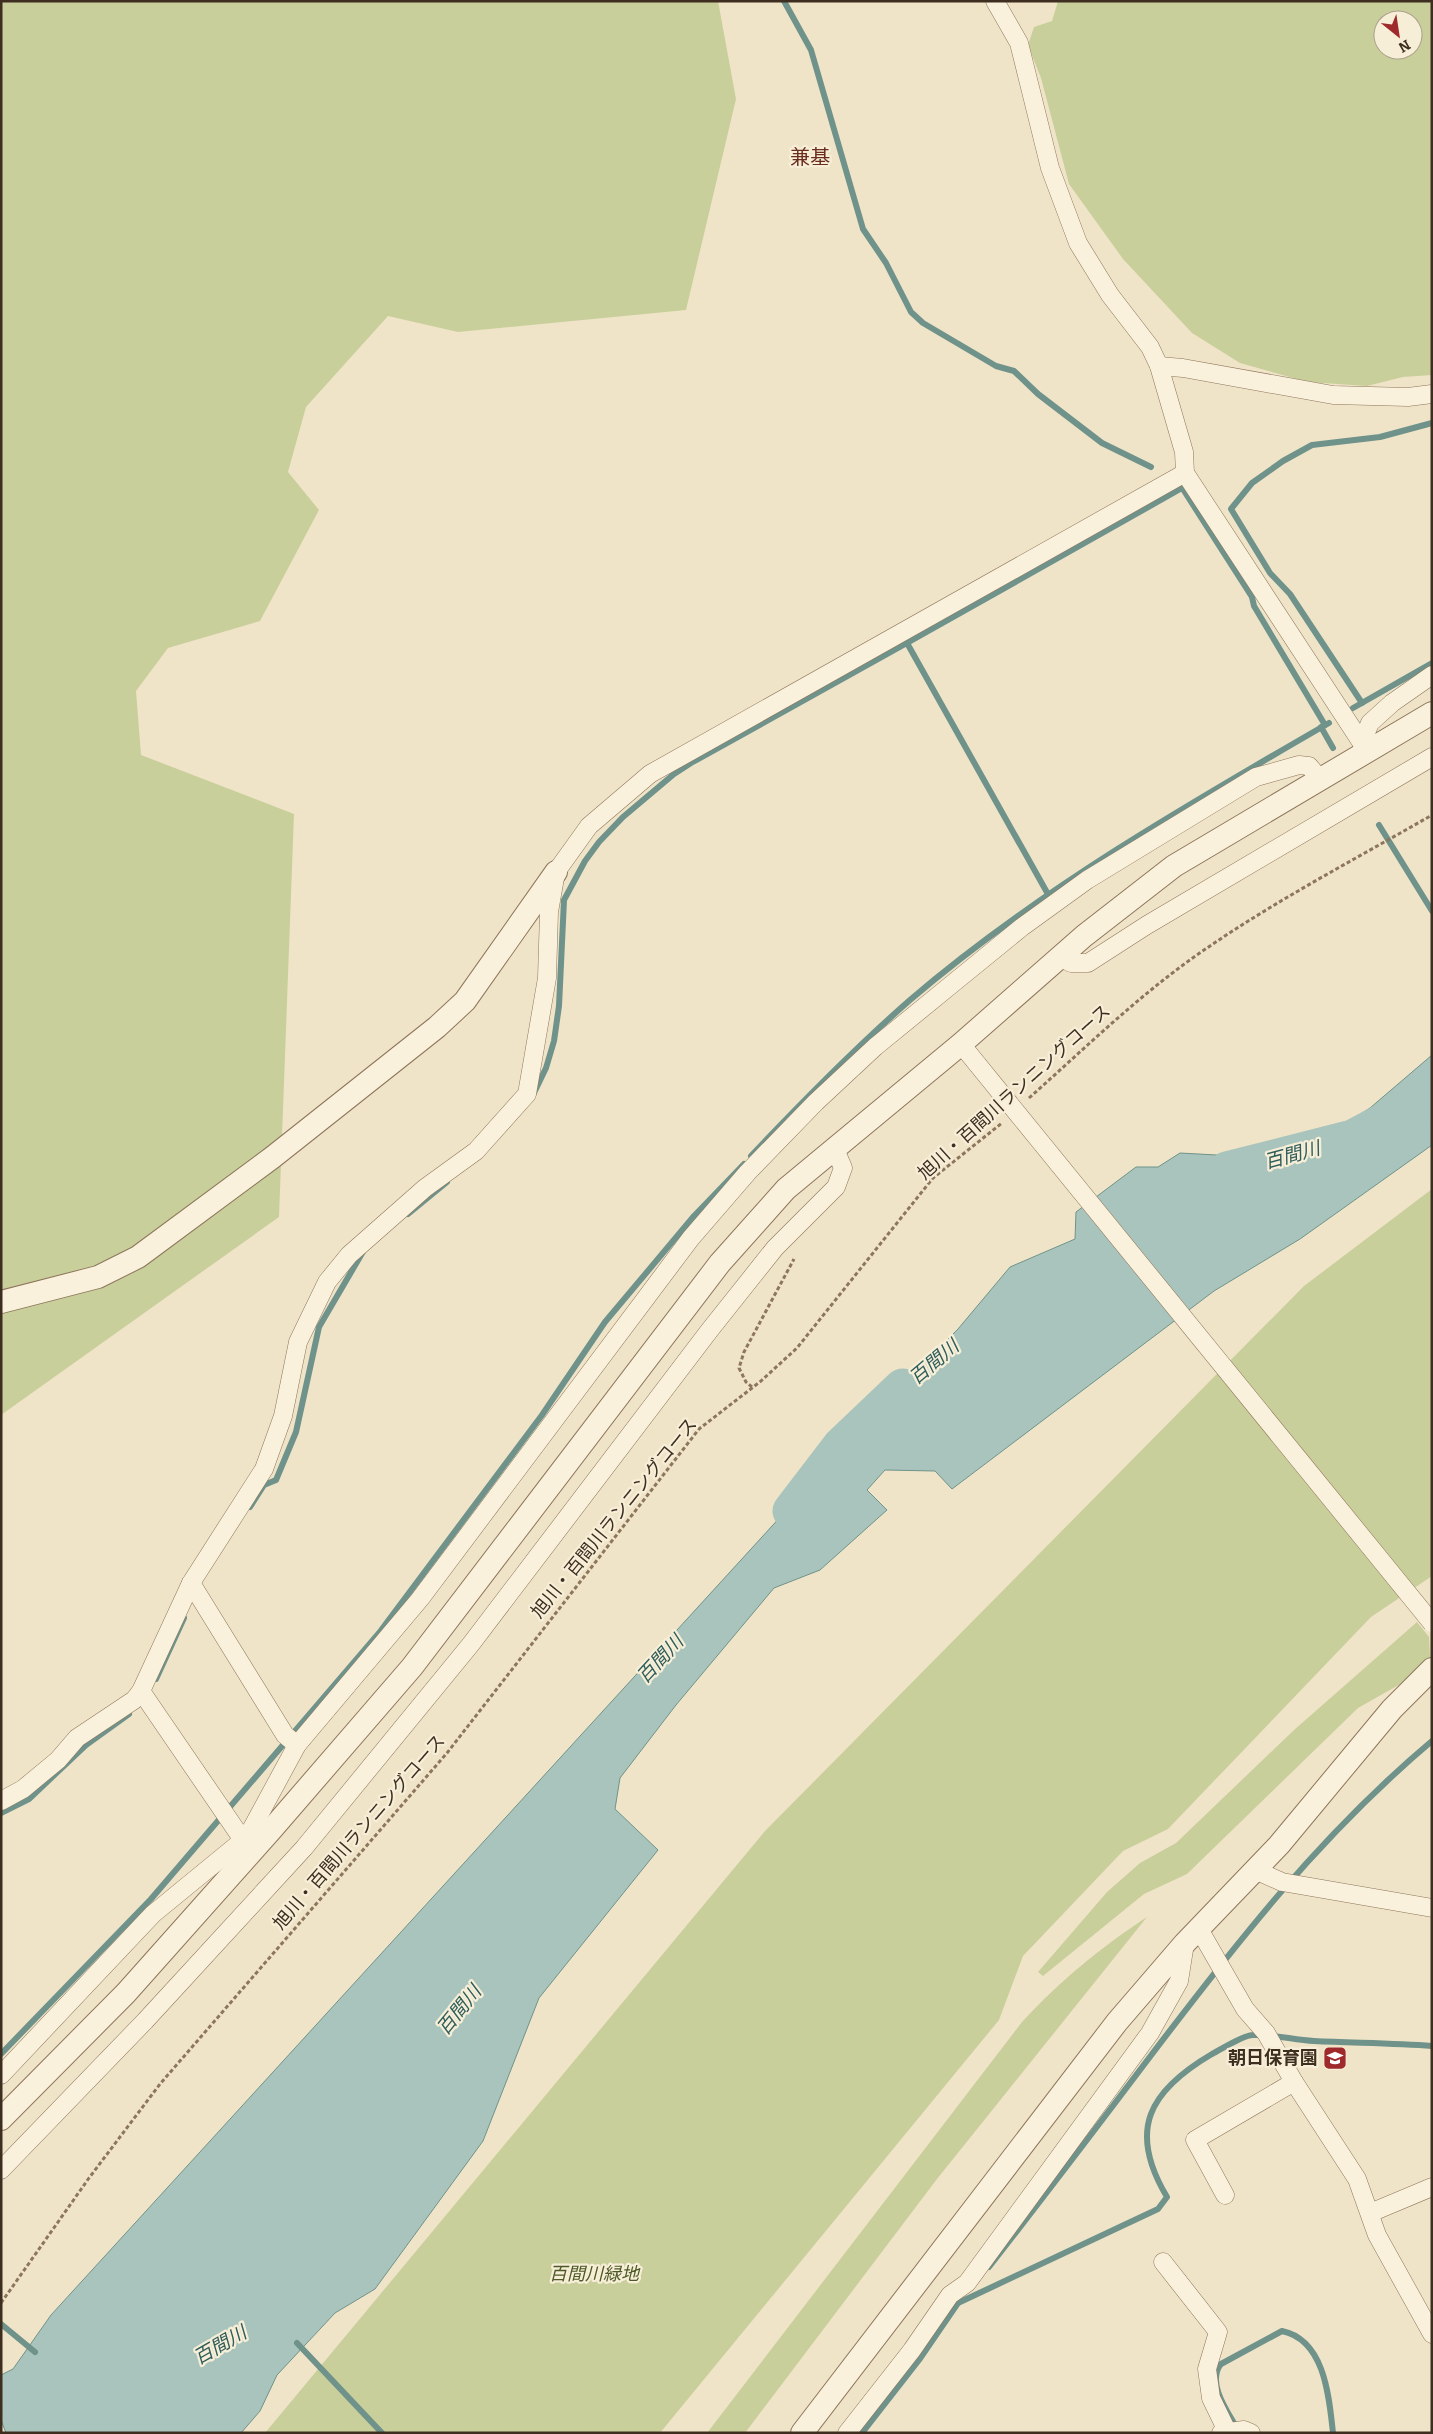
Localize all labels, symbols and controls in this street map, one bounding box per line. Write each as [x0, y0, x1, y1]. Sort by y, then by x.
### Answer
north arrow [1373, 10, 1423, 60]
text: N [1395, 36, 1413, 56]
district label: 兼基 [790, 145, 830, 169]
street label: 旭川・百間川ランニングコース [913, 1000, 1115, 1184]
water label: 百間川 [1261, 1136, 1324, 1173]
water label: 百間川 [905, 1334, 965, 1389]
street label: 旭川・百間川ランニングコース [526, 1414, 702, 1622]
water label: 百間川 [632, 1629, 689, 1688]
street label: 旭川・百間川ランニングコース [268, 1730, 450, 1934]
water label: 百間川 [432, 1979, 487, 2039]
school or university icon: 朝日保育園 [1322, 2045, 1348, 2071]
place label: 朝日保育園 [1228, 2047, 1318, 2069]
park label: 百間川緑地 [549, 2263, 641, 2285]
water label: 百間川 [190, 2320, 252, 2369]

